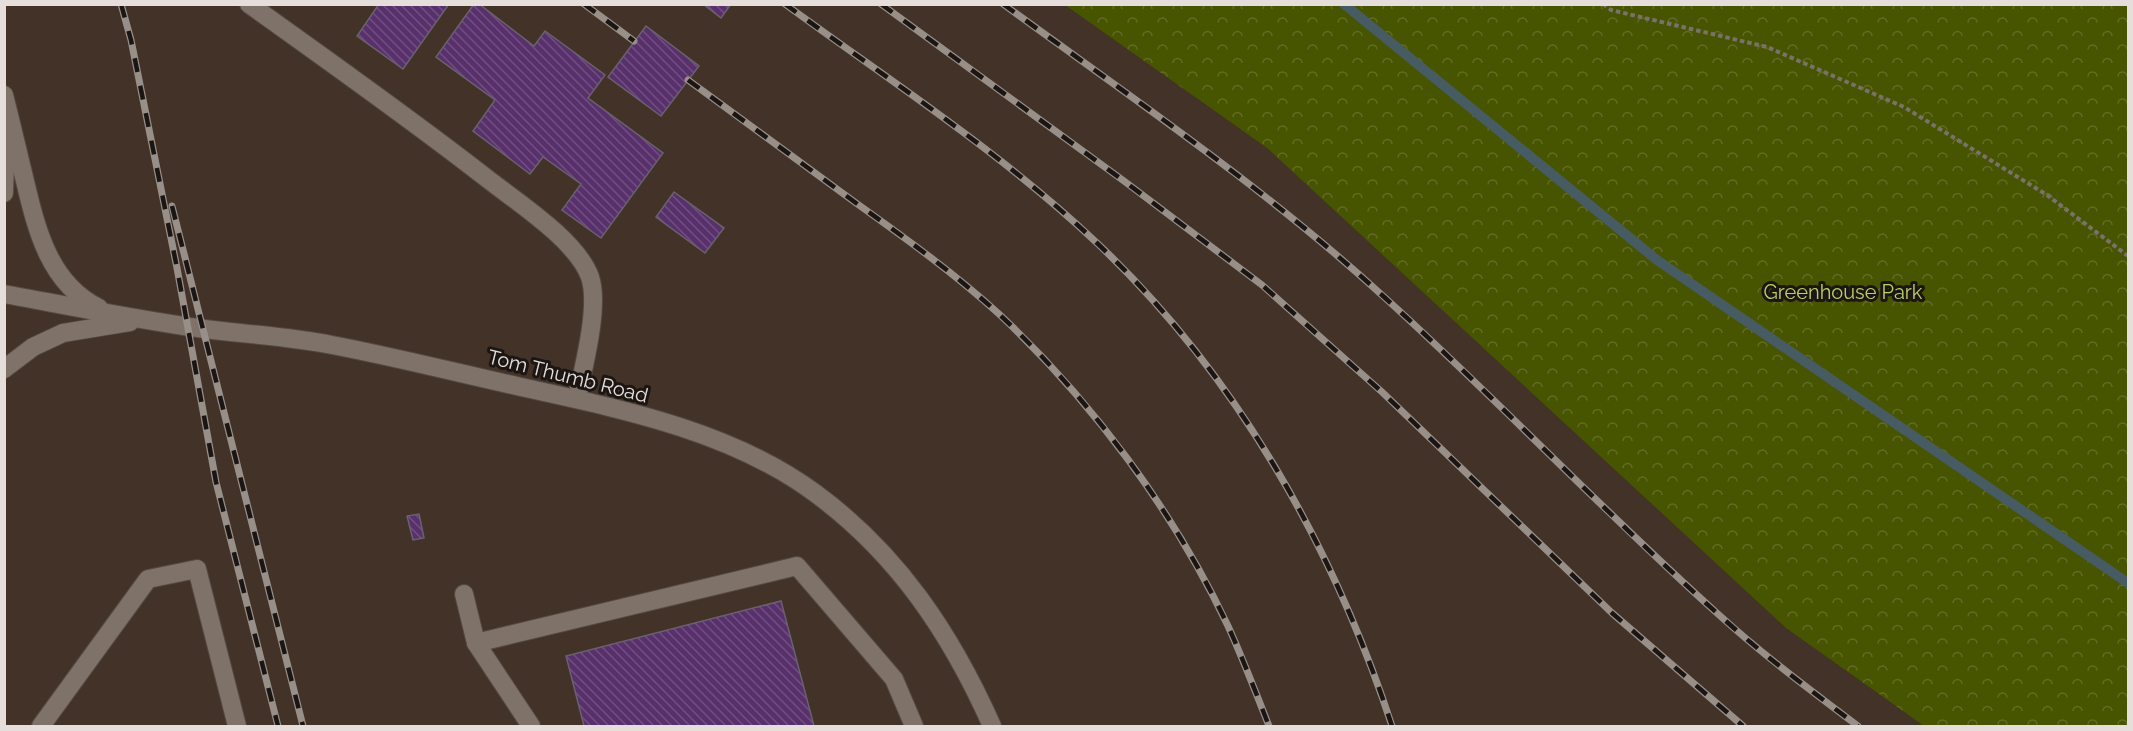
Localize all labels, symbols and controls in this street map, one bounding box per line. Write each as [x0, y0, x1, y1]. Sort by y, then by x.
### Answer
park label: Greenhouse Park [1764, 280, 1923, 304]
street label: Tom Thumb Road [485, 344, 651, 408]

